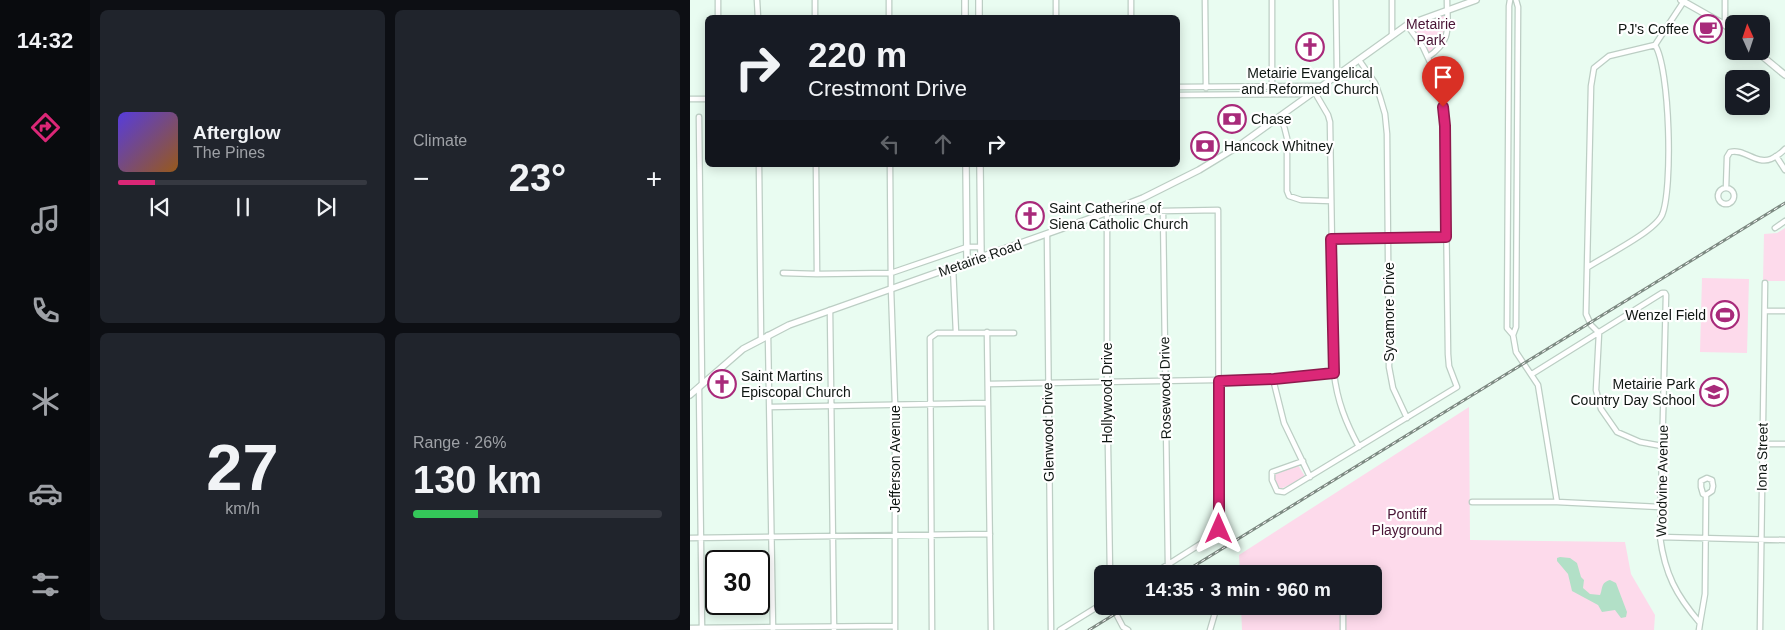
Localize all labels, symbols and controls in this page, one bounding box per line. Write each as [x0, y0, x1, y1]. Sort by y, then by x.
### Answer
cafe icon: PJ's Coffee [1693, 14, 1723, 44]
north arrow [1725, 15, 1770, 60]
map controls [1725, 15, 1770, 115]
park label: Metairie Park [1406, 16, 1456, 48]
place label: PJ's Coffee [1618, 21, 1689, 37]
text: 14:32 [17, 28, 73, 53]
church icon: Metairie Evangelical and Reformed Church [1295, 32, 1325, 62]
icon: right [725, 35, 790, 100]
text: 220 m [808, 35, 907, 74]
pin [1422, 56, 1464, 107]
icon: arrive [1429, 63, 1457, 91]
place label: Metairie Evangelical and Reformed Church [1241, 65, 1379, 97]
button: layers [1725, 70, 1770, 115]
text: Crestmont Drive [808, 76, 967, 101]
bank icon: Chase [1217, 104, 1247, 134]
icon: directions [28, 110, 63, 145]
place label: Chase [1251, 111, 1292, 127]
text: Afterglow [193, 122, 281, 143]
icon: left [876, 130, 904, 158]
icon: ahead [929, 130, 957, 158]
icon: right [982, 130, 1010, 158]
bank icon: Hancock Whitney [1190, 131, 1220, 161]
text: Climate [413, 132, 467, 149]
place label: Hancock Whitney [1224, 138, 1333, 154]
text: The Pines [193, 144, 265, 161]
text: 23° [509, 157, 566, 199]
text: − [413, 163, 429, 194]
text: + [646, 163, 662, 194]
icon: previous [146, 193, 174, 221]
icon: pause [229, 193, 257, 221]
icon: next [312, 193, 340, 221]
place label: Saint Catherine of Siena Catholic Church [1049, 200, 1188, 232]
church icon: Saint Catherine of Siena Catholic Church [1015, 201, 1045, 231]
icon: music [28, 202, 63, 237]
street label: Metairie Road [936, 236, 1024, 280]
street label: Sycamore Drive [1381, 262, 1397, 362]
icon: phone [28, 293, 63, 328]
sports icon: Wenzel Field [1710, 300, 1740, 330]
place label: Wenzel Field [1625, 307, 1706, 323]
street label: Rosewood Drive [1156, 336, 1174, 439]
street label: Hollywood Drive [1099, 342, 1115, 444]
place label: Saint Martins Episcopal Church [741, 368, 851, 400]
church icon: Saint Martins Episcopal Church [707, 369, 737, 399]
place label: Metairie Park Country Day School [1570, 376, 1696, 408]
school or university icon: Metairie Park Country Day School [1699, 377, 1729, 407]
street label: Glenwood Drive [1039, 382, 1057, 482]
icon: climate [28, 384, 63, 419]
street label: Jefferson Avenue [887, 405, 903, 513]
street label: Iona Street [1753, 423, 1771, 491]
street label: Woodvine Avenue [1653, 424, 1671, 537]
text: 27 [206, 431, 279, 504]
text: Range · 26% [413, 434, 506, 451]
text: 130 km [413, 459, 542, 501]
icon: car [28, 476, 63, 511]
text: km/h [225, 500, 260, 517]
position arrow [1192, 502, 1244, 554]
park label: Pontiff Playground [1372, 506, 1442, 538]
speed limit sign: 30 [705, 550, 770, 615]
icon: filters [28, 567, 63, 602]
text: 14:35 · 3 min · 960 m [1145, 579, 1331, 600]

